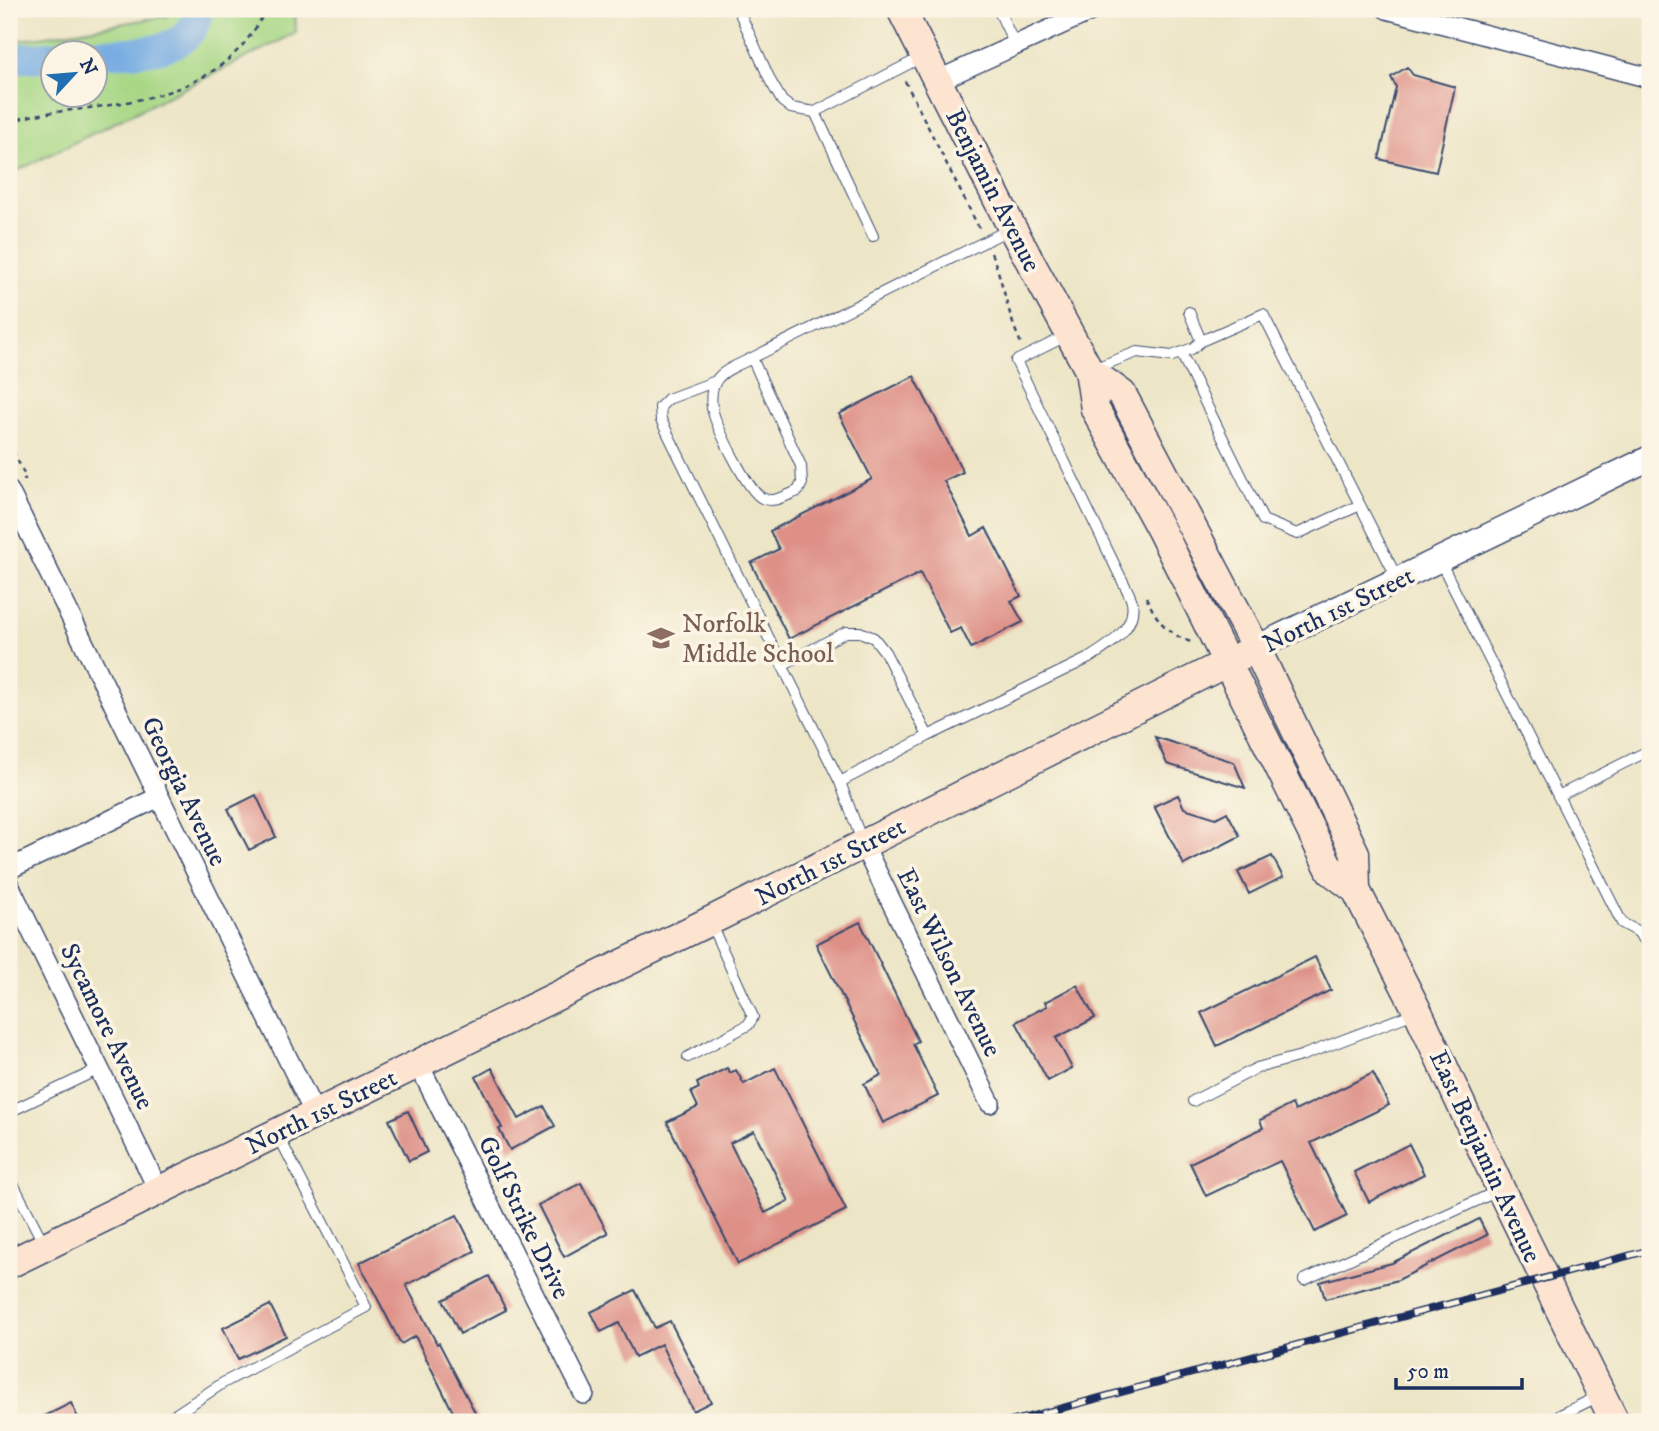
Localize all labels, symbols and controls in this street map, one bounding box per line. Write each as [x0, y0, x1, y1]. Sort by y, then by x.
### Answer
north arrow [38, 38, 108, 108]
text: N [74, 55, 102, 80]
street label: Benjamin Avenue [937, 104, 1048, 278]
street label: North 1st Street [1258, 560, 1420, 661]
place label: Norfolk Middle School [682, 608, 834, 671]
school or university icon: Norfolk Middle School [646, 623, 676, 653]
street label: Georgia Avenue [133, 712, 234, 872]
street label: North 1st Street [750, 810, 911, 914]
street label: East Wilson Avenue [889, 863, 1009, 1062]
street label: Sycamore Avenue [52, 938, 161, 1115]
street label: East Benjamin Avenue [1421, 1045, 1548, 1268]
street label: North 1st Street [241, 1062, 403, 1163]
street label: Golf Strike Drive [470, 1131, 577, 1305]
scale bar [1396, 1347, 1522, 1391]
text: 50 m [1407, 1359, 1449, 1385]

